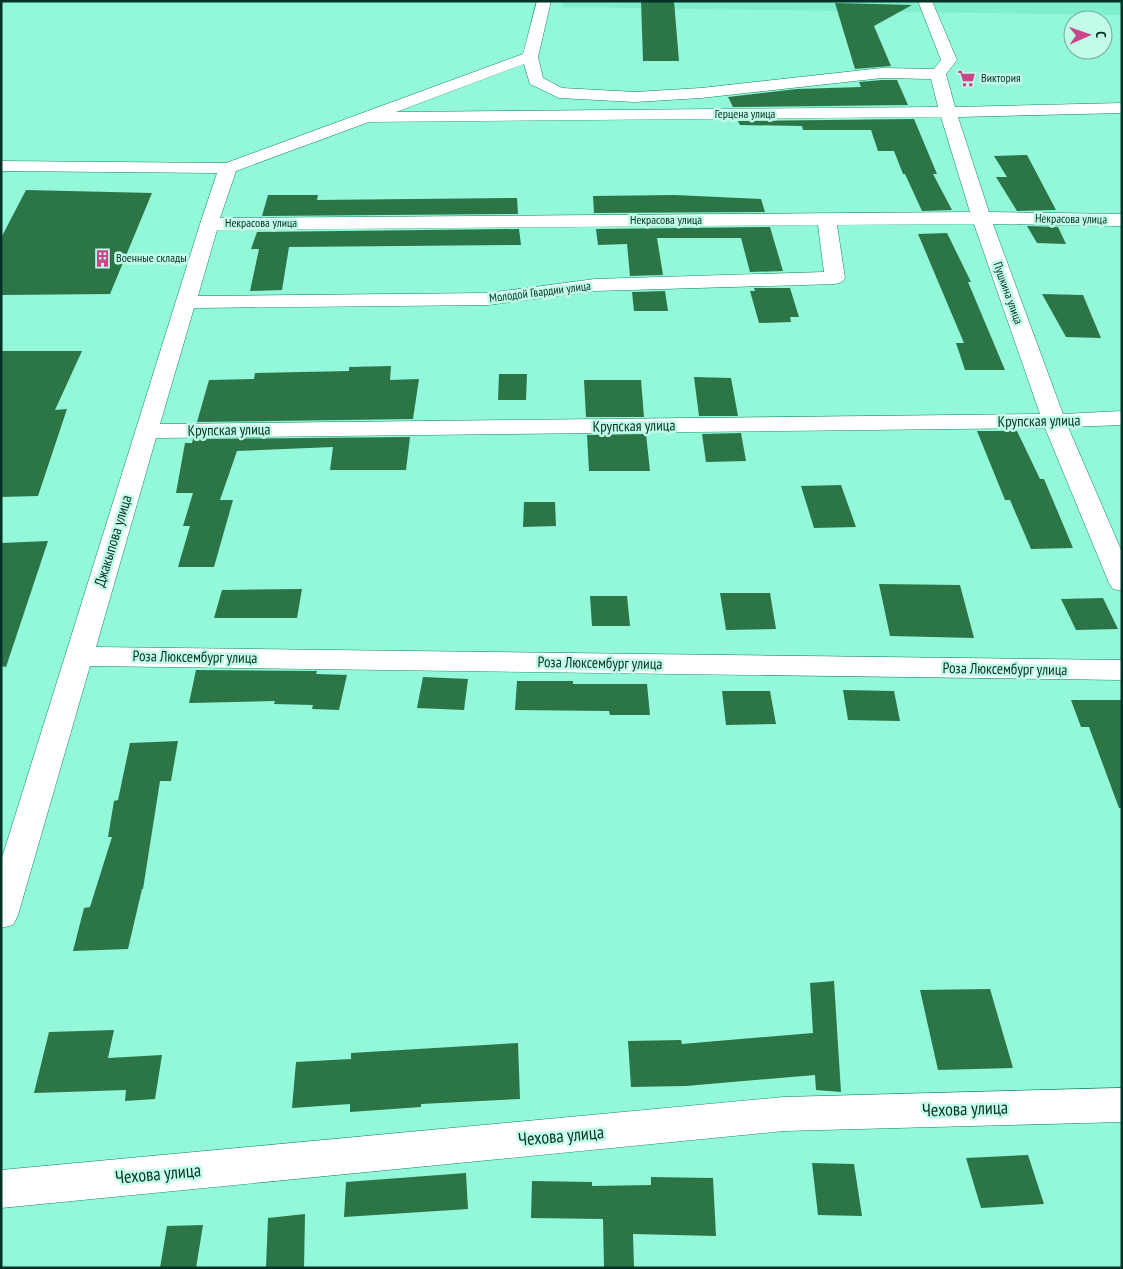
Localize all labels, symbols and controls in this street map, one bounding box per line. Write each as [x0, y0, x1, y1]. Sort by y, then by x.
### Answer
north arrow [1063, 10, 1113, 60]
text: С [1092, 31, 1110, 39]
supermarket icon: Виктория [957, 68, 977, 88]
place label: Виктория [981, 70, 1021, 85]
street label: Герцена улица [715, 106, 776, 121]
street label: Некрасова улица [1035, 210, 1107, 227]
street label: Некрасова улица [630, 212, 702, 227]
street label: Некрасова улица [225, 215, 297, 230]
building icon: Военные склады [92, 248, 112, 268]
place label: Военные склады [116, 250, 187, 265]
street label: Пушкина улица [990, 260, 1027, 326]
street label: Молодой Гвардии улица [488, 278, 592, 305]
street label: Крупская улица [997, 410, 1080, 431]
street label: Крупская улица [592, 415, 675, 436]
street label: Крупская улица [187, 419, 270, 440]
street label: Джакыпова улица [90, 493, 135, 589]
street label: Роза Люксембург улица [132, 646, 258, 667]
street label: Роза Люксембург улица [537, 652, 663, 673]
street label: Роза Люксембург улица [942, 658, 1068, 679]
street label: Чехова улица [922, 1096, 1008, 1121]
street label: Чехова улица [517, 1120, 605, 1151]
street label: Чехова улица [114, 1158, 202, 1189]

